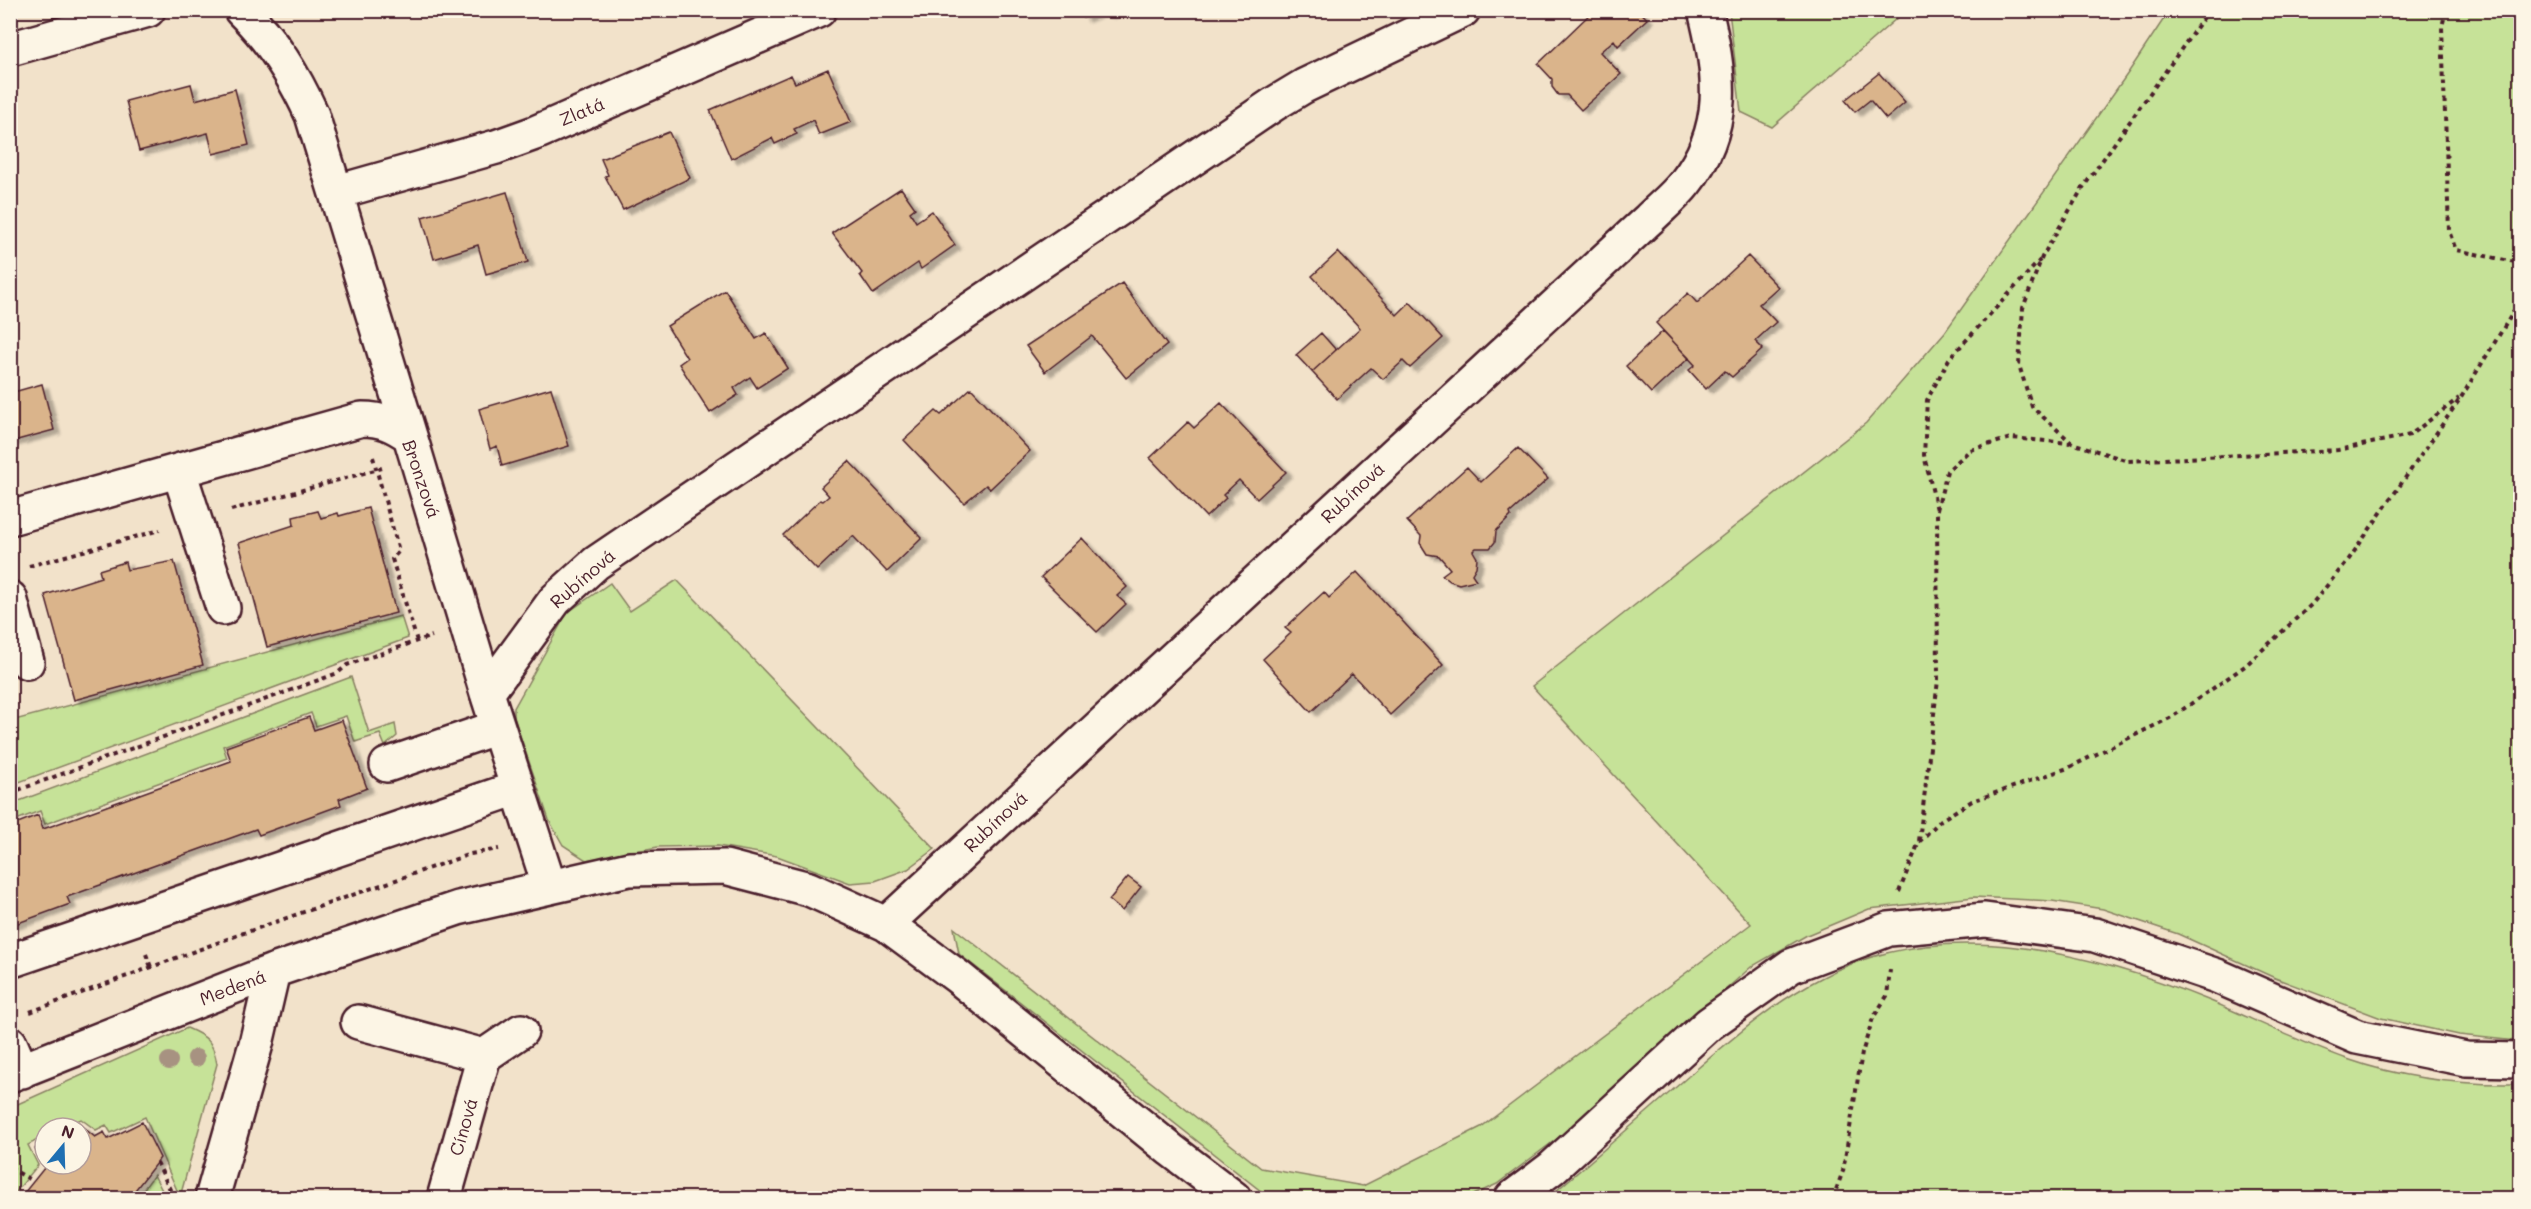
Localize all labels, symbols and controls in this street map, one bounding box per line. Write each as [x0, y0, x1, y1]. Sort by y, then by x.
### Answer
street label: Zlatá [555, 91, 608, 131]
street label: Bronzová [397, 436, 447, 521]
street label: Rubínová [1315, 456, 1389, 528]
street label: Rubínová [545, 543, 620, 613]
street label: Rubínová [958, 785, 1032, 857]
street label: Medená [196, 963, 269, 1011]
street label: Cínová [443, 1095, 483, 1158]
north arrow [33, 1116, 93, 1176]
text: N [59, 1119, 77, 1143]

